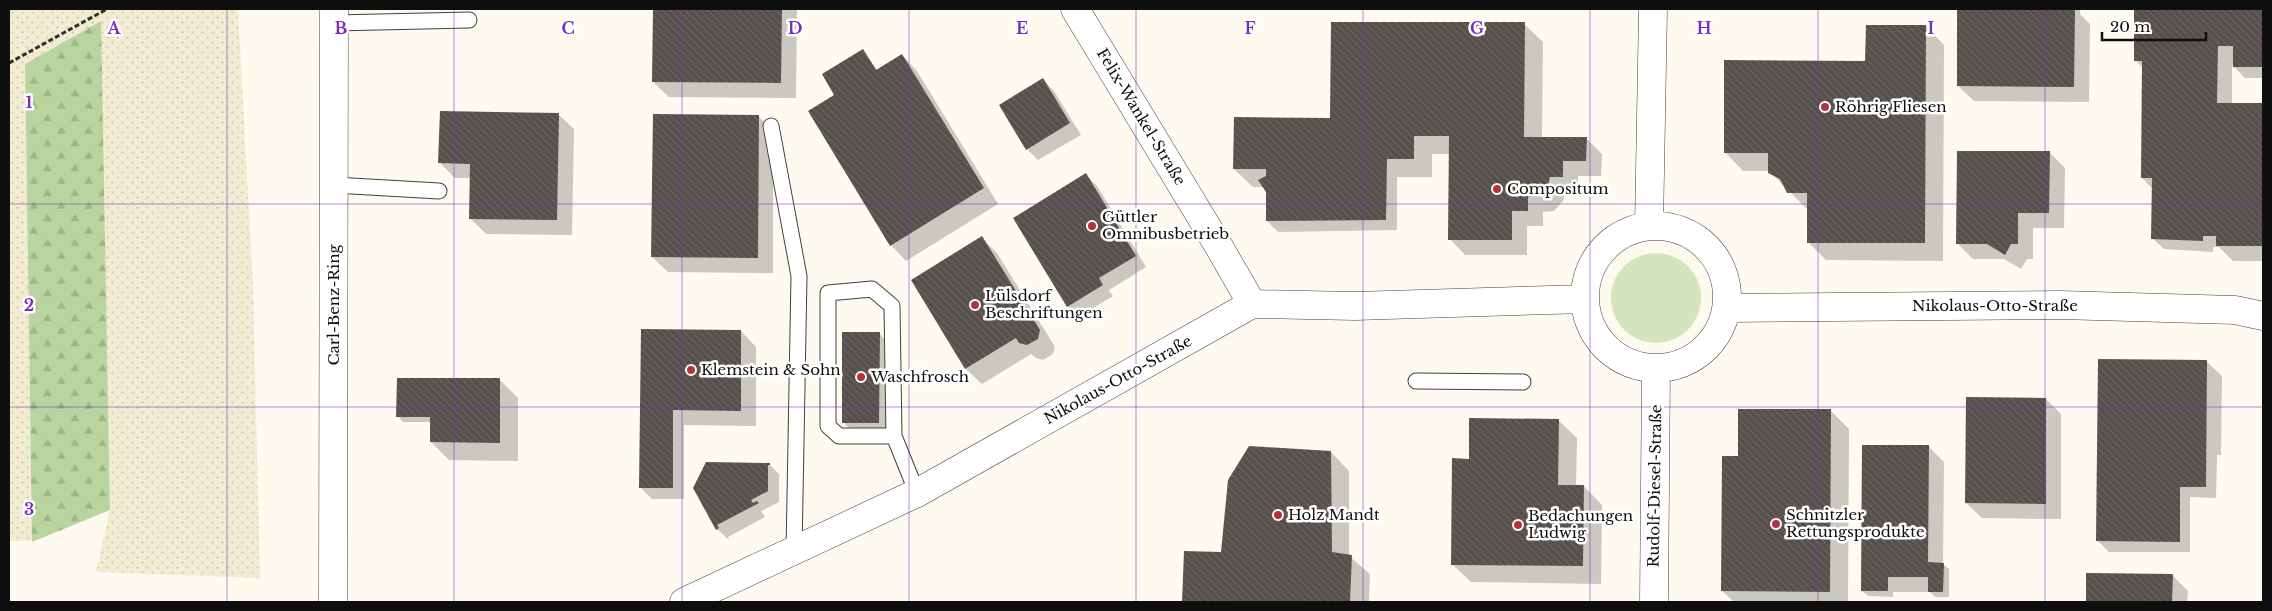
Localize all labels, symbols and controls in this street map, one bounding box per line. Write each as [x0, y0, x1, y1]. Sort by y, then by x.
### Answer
scale bar [2102, 10, 2206, 42]
text: 20 m [2110, 17, 2150, 36]
text: A [107, 18, 122, 38]
text: B [335, 18, 348, 38]
text: C [561, 18, 575, 38]
text: D [788, 18, 802, 38]
text: E [1016, 18, 1028, 38]
text: F [1244, 18, 1256, 38]
text: G [1470, 18, 1484, 38]
text: H [1696, 18, 1712, 38]
text: I [1928, 18, 1935, 38]
street label: Felix-Wankel-Straße [1093, 45, 1190, 189]
text: 1 [26, 92, 33, 112]
place label: Röhrig Fliesen [1835, 97, 1947, 116]
marker: Röhrig Fliesen [1819, 101, 1831, 113]
place label: Compositum [1507, 179, 1609, 198]
marker: Compositum [1491, 183, 1503, 195]
place label: Güttler Omnibusbetrieb [1102, 207, 1229, 243]
marker: Güttler Omnibusbetrieb [1086, 220, 1098, 232]
street label: Carl-Benz-Ring [324, 244, 343, 365]
place label: Lülsdorf Beschriftungen [985, 286, 1103, 322]
text: 2 [24, 295, 34, 315]
street label: Nikolaus-Otto-Straße [1912, 296, 2078, 315]
marker: Lülsdorf Beschriftungen [969, 299, 981, 311]
street label: Nikolaus-Otto-Straße [1041, 331, 1195, 428]
place label: Klemstein & Sohn [701, 360, 841, 379]
marker: Klemstein & Sohn [685, 364, 697, 376]
place label: Waschfrosch [870, 367, 969, 386]
marker: Waschfrosch [855, 371, 867, 383]
street label: Rudolf-Diesel-Straße [1644, 404, 1665, 568]
text: 3 [24, 499, 34, 519]
place label: Holz Mandt [1288, 505, 1380, 524]
place label: Schnitzler Rettungsprodukte [1786, 505, 1925, 541]
place label: Bedachungen Ludwig [1528, 506, 1633, 542]
marker: Holz Mandt [1272, 509, 1284, 521]
marker: Schnitzler Rettungsprodukte [1770, 518, 1782, 530]
marker: Bedachungen Ludwig [1512, 519, 1524, 531]

